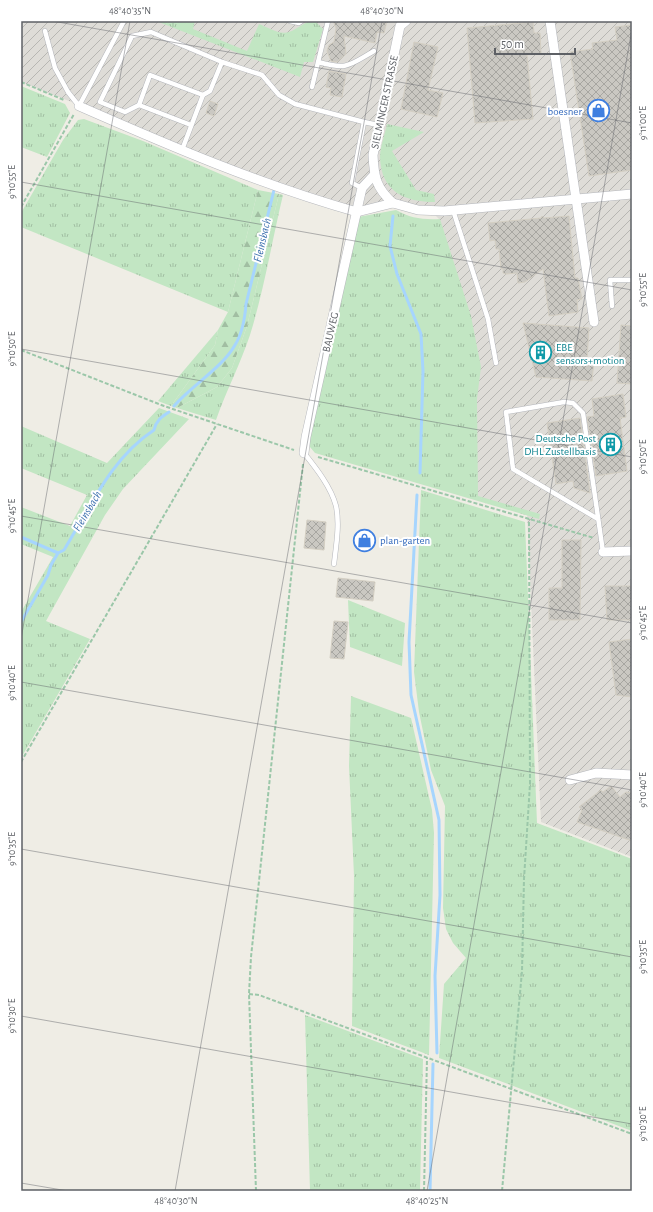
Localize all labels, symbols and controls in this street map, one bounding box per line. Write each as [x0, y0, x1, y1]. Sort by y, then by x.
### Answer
text: 48°40'35"N [109, 6, 151, 16]
text: 48°40'30"N [360, 6, 404, 16]
scale bar [495, 30, 575, 56]
text: 50 m [501, 38, 524, 50]
street label: SIELMINGER STRASSE [369, 54, 400, 150]
shop icon: boesner [585, 98, 611, 124]
place label: boesner [548, 106, 582, 117]
text: 9°11'00"E [638, 106, 648, 140]
text: 9°10'55"E [7, 165, 17, 199]
water label: Fleinsbach [251, 217, 273, 263]
text: 9°10'55"E [638, 273, 648, 307]
street label: BAUWEG [321, 311, 340, 353]
text: 9°10'50"E [7, 331, 17, 367]
building icon: EBE sensors+motion [527, 340, 553, 366]
place label: EBE sensors+motion [556, 342, 624, 366]
building icon: Deutsche Post DHL Zustellbasis [598, 431, 624, 457]
place label: Deutsche Post DHL Zustellbasis [524, 433, 596, 457]
text: 9°10'50"E [638, 439, 648, 475]
water label: Fleinsbach [70, 489, 104, 533]
text: 9°10'45"E [7, 499, 17, 533]
shop icon: plan-garten [351, 527, 377, 553]
place label: plan-garten [380, 535, 430, 546]
text: 9°10'45"E [638, 606, 648, 640]
text: 9°10'40"E [7, 665, 17, 701]
text: 9°10'40"E [638, 772, 648, 808]
text: 9°10'35"E [7, 832, 17, 866]
text: 9°10'35"E [638, 940, 648, 974]
text: 9°10'30"E [7, 998, 17, 1034]
text: 9°10'30"E [638, 1106, 648, 1142]
text: 48°40'30"N [154, 1196, 198, 1206]
text: 48°40'25"N [406, 1196, 448, 1206]

